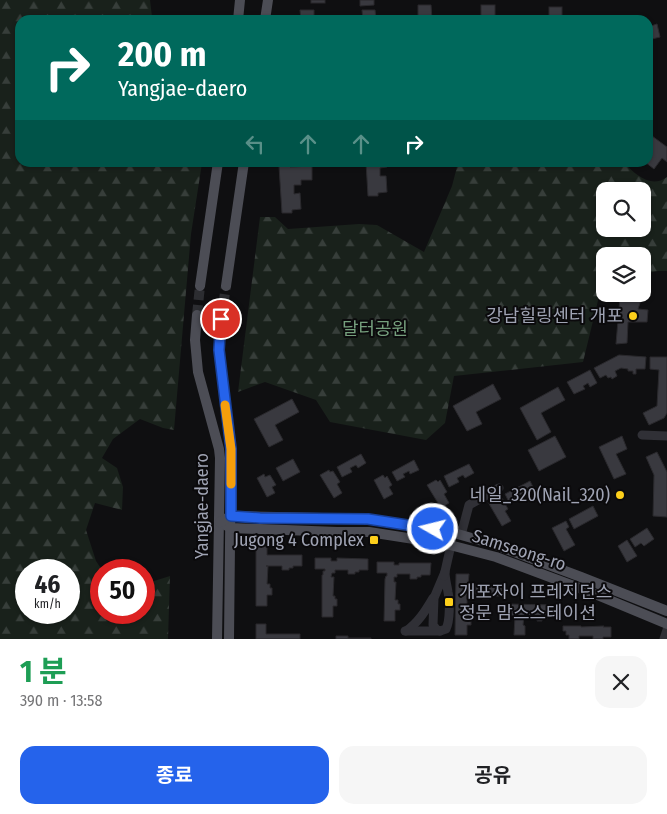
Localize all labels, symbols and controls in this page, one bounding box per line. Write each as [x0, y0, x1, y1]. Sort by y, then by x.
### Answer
text: 200 m [118, 33, 206, 75]
icon: right [35, 35, 100, 100]
text: Yangjae-daero [118, 75, 247, 102]
icon: left [241, 130, 269, 158]
icon: ahead [294, 130, 322, 158]
icon: ahead [347, 130, 375, 158]
icon: right [400, 130, 428, 158]
map controls [596, 182, 651, 302]
button: search [596, 182, 651, 237]
button: layers [596, 247, 651, 302]
pin [200, 298, 242, 340]
icon: arrive [207, 305, 235, 333]
place label: 강남힐링센터 개포 [486, 305, 623, 327]
marker: 강남힐링센터 개포 [627, 310, 639, 322]
park label: 달터공원 [342, 318, 408, 340]
street label: Yangjae-daero [191, 453, 213, 559]
place label: 네일_320(Nail_320) [470, 484, 610, 506]
marker: 네일_320(Nail_320) [614, 489, 626, 501]
position arrow [406, 502, 458, 554]
street label: Samseong-ro [469, 525, 569, 575]
place label: Jugong 4 Complex [234, 529, 364, 551]
marker: Jugong 4 Complex [368, 534, 380, 546]
speed limit sign: 50 [90, 559, 155, 624]
text: 46 [35, 570, 60, 600]
place label: 개포자이 프레지던스 정문 맘스스테이션 [459, 581, 612, 624]
marker: 개포자이 프레지던스 정문 맘스스테이션 [443, 596, 455, 608]
text: km/h [34, 597, 61, 611]
text: 1 분 [20, 654, 67, 690]
button: close [595, 656, 647, 708]
text: 390 m · 13:58 [20, 691, 102, 710]
button: 종료 [20, 746, 329, 804]
button: 공유 [339, 746, 647, 804]

